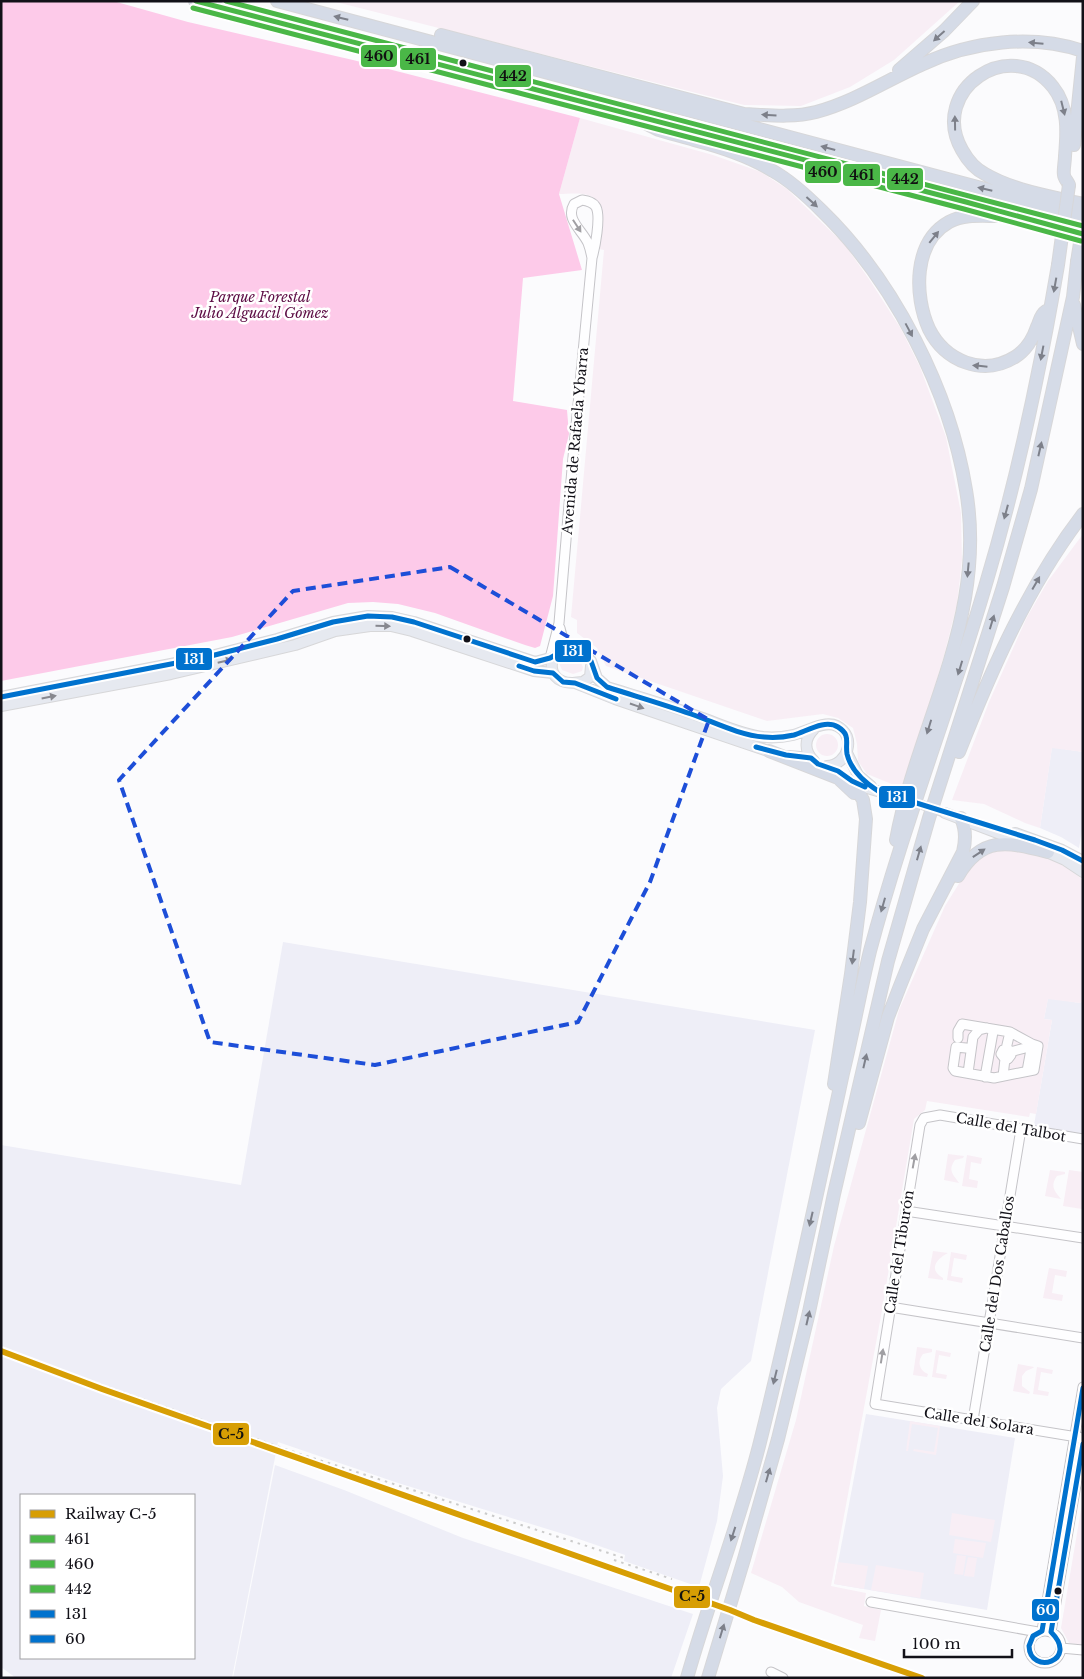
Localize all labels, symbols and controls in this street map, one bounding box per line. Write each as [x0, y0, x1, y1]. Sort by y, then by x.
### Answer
one-way arrow [333, 14, 348, 22]
one-way arrow [932, 30, 945, 41]
one-way arrow [1028, 38, 1044, 46]
line badge: 460 [360, 44, 398, 68]
text: 460 [364, 47, 394, 65]
line badge: 461 [399, 47, 437, 71]
text: 461 [406, 50, 430, 68]
unlabelled marker [458, 58, 468, 68]
line badge: 442 [494, 64, 532, 88]
text: 442 [499, 67, 527, 85]
one-way arrow [1059, 101, 1067, 116]
one-way arrow [761, 111, 777, 119]
one-way arrow [951, 115, 959, 131]
one-way arrow [820, 144, 835, 152]
line badge: 460 [804, 160, 842, 184]
text: 460 [808, 163, 838, 181]
line badge: 461 [842, 163, 881, 187]
text: 461 [850, 166, 874, 184]
line badge: 442 [886, 167, 924, 191]
text: 442 [891, 170, 919, 188]
one-way arrow [977, 185, 993, 193]
one-way arrow [805, 196, 818, 207]
one-way arrow [572, 219, 582, 233]
one-way arrow [929, 231, 940, 244]
one-way arrow [1050, 277, 1058, 293]
park label: Parque Forestal Julio Alguacil Gómez [191, 288, 328, 322]
one-way arrow [905, 323, 913, 338]
street label: Avenida de Rafaela Ybarra [558, 346, 592, 536]
one-way arrow [1037, 346, 1045, 362]
one-way arrow [972, 361, 988, 369]
one-way arrow [1036, 441, 1044, 456]
one-way arrow [1002, 504, 1010, 519]
one-way arrow [964, 562, 972, 578]
one-way arrow [1032, 576, 1041, 590]
one-way arrow [989, 614, 997, 629]
one-way arrow [376, 622, 392, 630]
unlabelled marker [462, 634, 472, 644]
line badge: 131 [554, 639, 592, 663]
text: 131 [562, 642, 584, 660]
line badge: 131 [175, 647, 213, 671]
text: 131 [183, 650, 205, 668]
one-way arrow [218, 657, 233, 665]
one-way arrow [956, 660, 963, 675]
one-way arrow [42, 693, 57, 701]
one-way arrow [630, 702, 645, 710]
one-way arrow [924, 720, 932, 735]
line badge: 131 [878, 785, 916, 809]
text: 131 [886, 788, 908, 806]
one-way arrow [916, 845, 924, 860]
one-way arrow [972, 848, 985, 858]
one-way arrow [879, 898, 887, 913]
one-way arrow [849, 949, 857, 965]
one-way arrow [861, 1053, 869, 1068]
street label: Calle del Talbot [955, 1108, 1068, 1146]
one-way arrow [911, 1153, 919, 1169]
street label: Calle del Tiburón [880, 1188, 918, 1315]
street label: Calle del Dos Caballos [976, 1194, 1018, 1354]
one-way arrow [807, 1211, 815, 1226]
one-way arrow [804, 1310, 812, 1325]
one-way arrow [879, 1348, 887, 1364]
one-way arrow [771, 1370, 779, 1385]
street label: Calle del Solara [923, 1403, 1036, 1439]
line badge: C-5 [212, 1422, 250, 1446]
text: C-5 [218, 1425, 244, 1443]
one-way arrow [765, 1468, 773, 1483]
legend [20, 1494, 195, 1659]
text: Railway C-5 [65, 1504, 157, 1523]
one-way arrow [728, 1527, 736, 1542]
text: 461 [65, 1529, 90, 1548]
text: 460 [65, 1554, 94, 1573]
text: 442 [65, 1579, 92, 1598]
line badge: C-5 [673, 1585, 711, 1609]
unlabelled marker [1053, 1586, 1063, 1596]
text: C-5 [679, 1587, 705, 1605]
line badge: 60 [1031, 1598, 1060, 1622]
text: 60 [1036, 1601, 1056, 1619]
text: 131 [65, 1604, 88, 1623]
one-way arrow [718, 1623, 726, 1638]
scale bar [904, 1626, 1012, 1658]
text: 60 [65, 1629, 85, 1648]
text: 100 m [912, 1634, 961, 1653]

